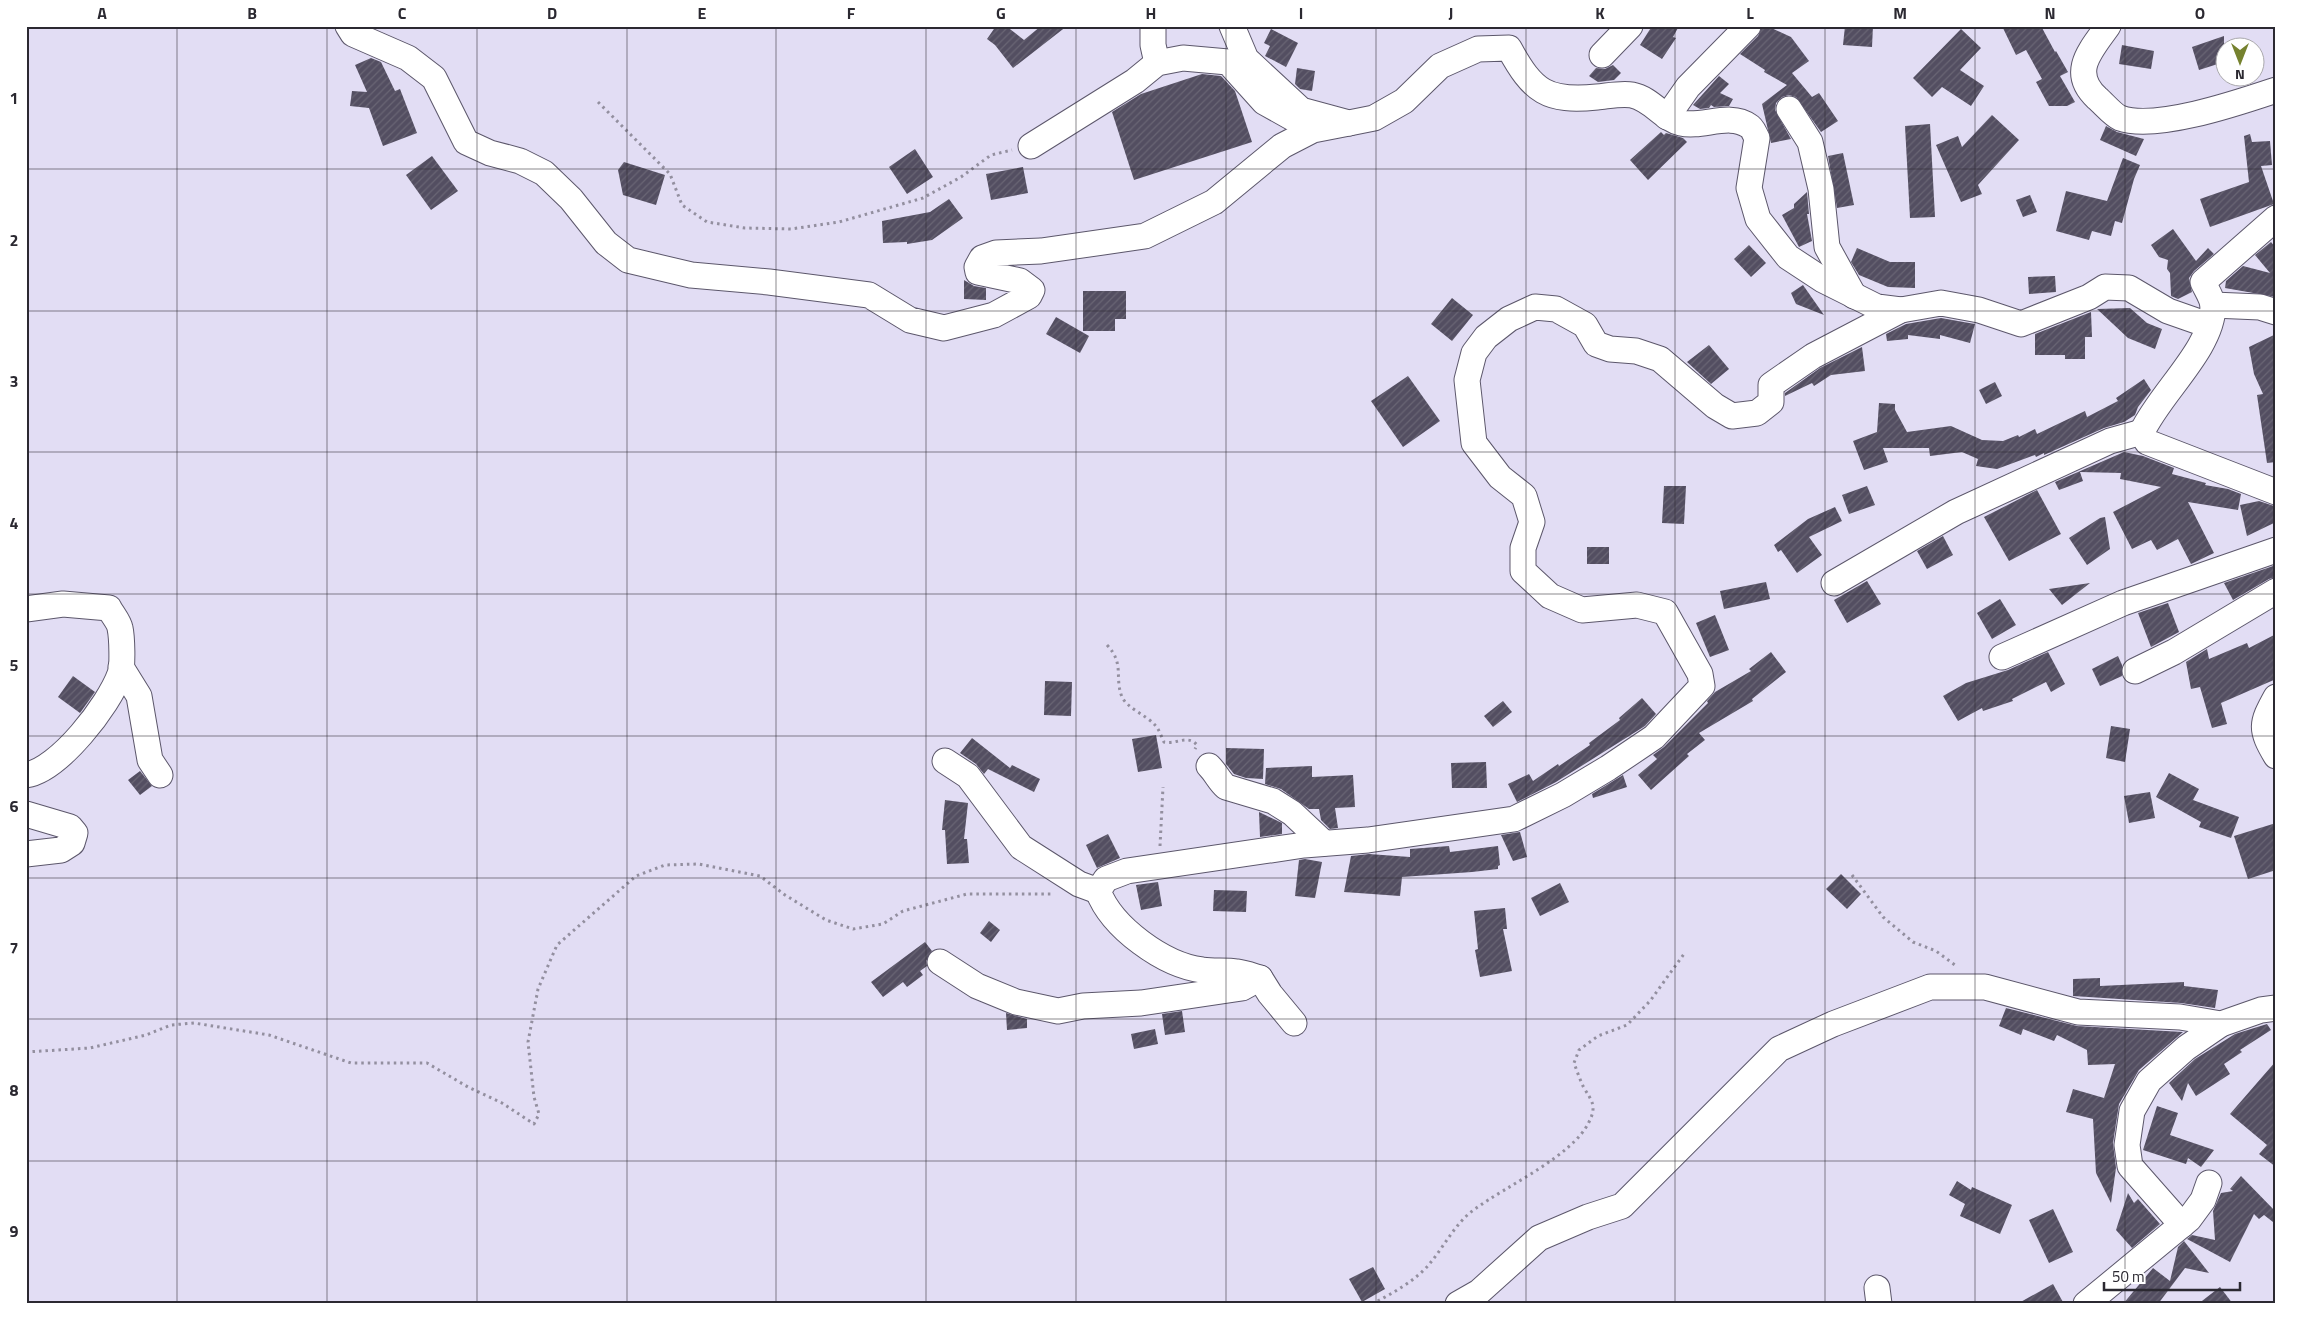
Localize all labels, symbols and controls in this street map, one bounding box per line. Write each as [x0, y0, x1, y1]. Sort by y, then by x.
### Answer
text: A [97, 1, 107, 25]
text: B [247, 1, 257, 25]
text: C [398, 1, 407, 25]
text: D [547, 1, 557, 25]
text: E [698, 1, 707, 25]
text: F [847, 1, 856, 25]
text: G [996, 1, 1006, 25]
text: H [1146, 1, 1156, 25]
text: I [1299, 1, 1303, 25]
text: J [1449, 1, 1453, 25]
text: K [1595, 1, 1605, 25]
text: L [1746, 1, 1754, 25]
text: M [1893, 1, 1907, 25]
text: N [2044, 1, 2056, 25]
text: O [2195, 1, 2205, 25]
north arrow [2214, 38, 2264, 88]
text: N [2235, 65, 2245, 86]
text: 1 [10, 86, 18, 110]
text: 2 [10, 228, 18, 252]
text: 3 [10, 369, 18, 393]
text: 4 [10, 511, 19, 535]
text: 5 [10, 653, 19, 677]
text: 6 [10, 794, 19, 818]
text: 7 [10, 936, 18, 960]
text: 8 [10, 1078, 19, 1102]
text: 9 [10, 1219, 19, 1243]
scale bar [2104, 1260, 2241, 1292]
text: 50 m [2112, 1265, 2145, 1288]

